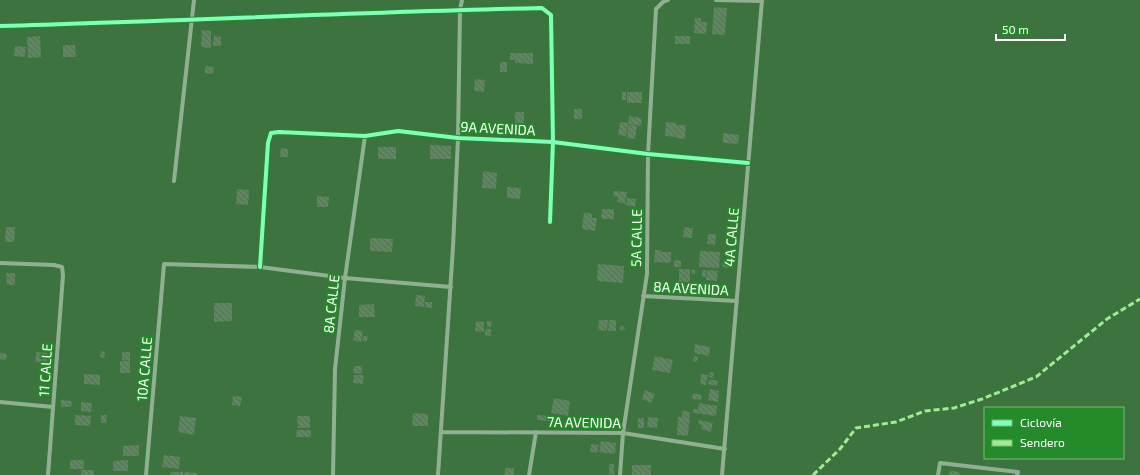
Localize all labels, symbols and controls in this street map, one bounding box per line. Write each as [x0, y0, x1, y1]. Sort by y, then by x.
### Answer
scale bar [996, 16, 1065, 42]
text: 50 m [1002, 22, 1029, 36]
street label: 9A AVENIDA [460, 118, 536, 138]
street label: 4A CALLE [720, 207, 742, 267]
street label: 5A CALLE [627, 209, 645, 267]
street label: 8A CALLE [319, 274, 343, 334]
street label: 8A AVENIDA [653, 278, 730, 298]
street label: 10A CALLE [133, 336, 155, 402]
street label: 11 CALLE [35, 343, 55, 397]
legend [984, 407, 1124, 459]
street label: 7A AVENIDA [547, 413, 621, 431]
text: Ciclovía [1020, 415, 1062, 429]
text: Sendero [1020, 435, 1065, 449]

